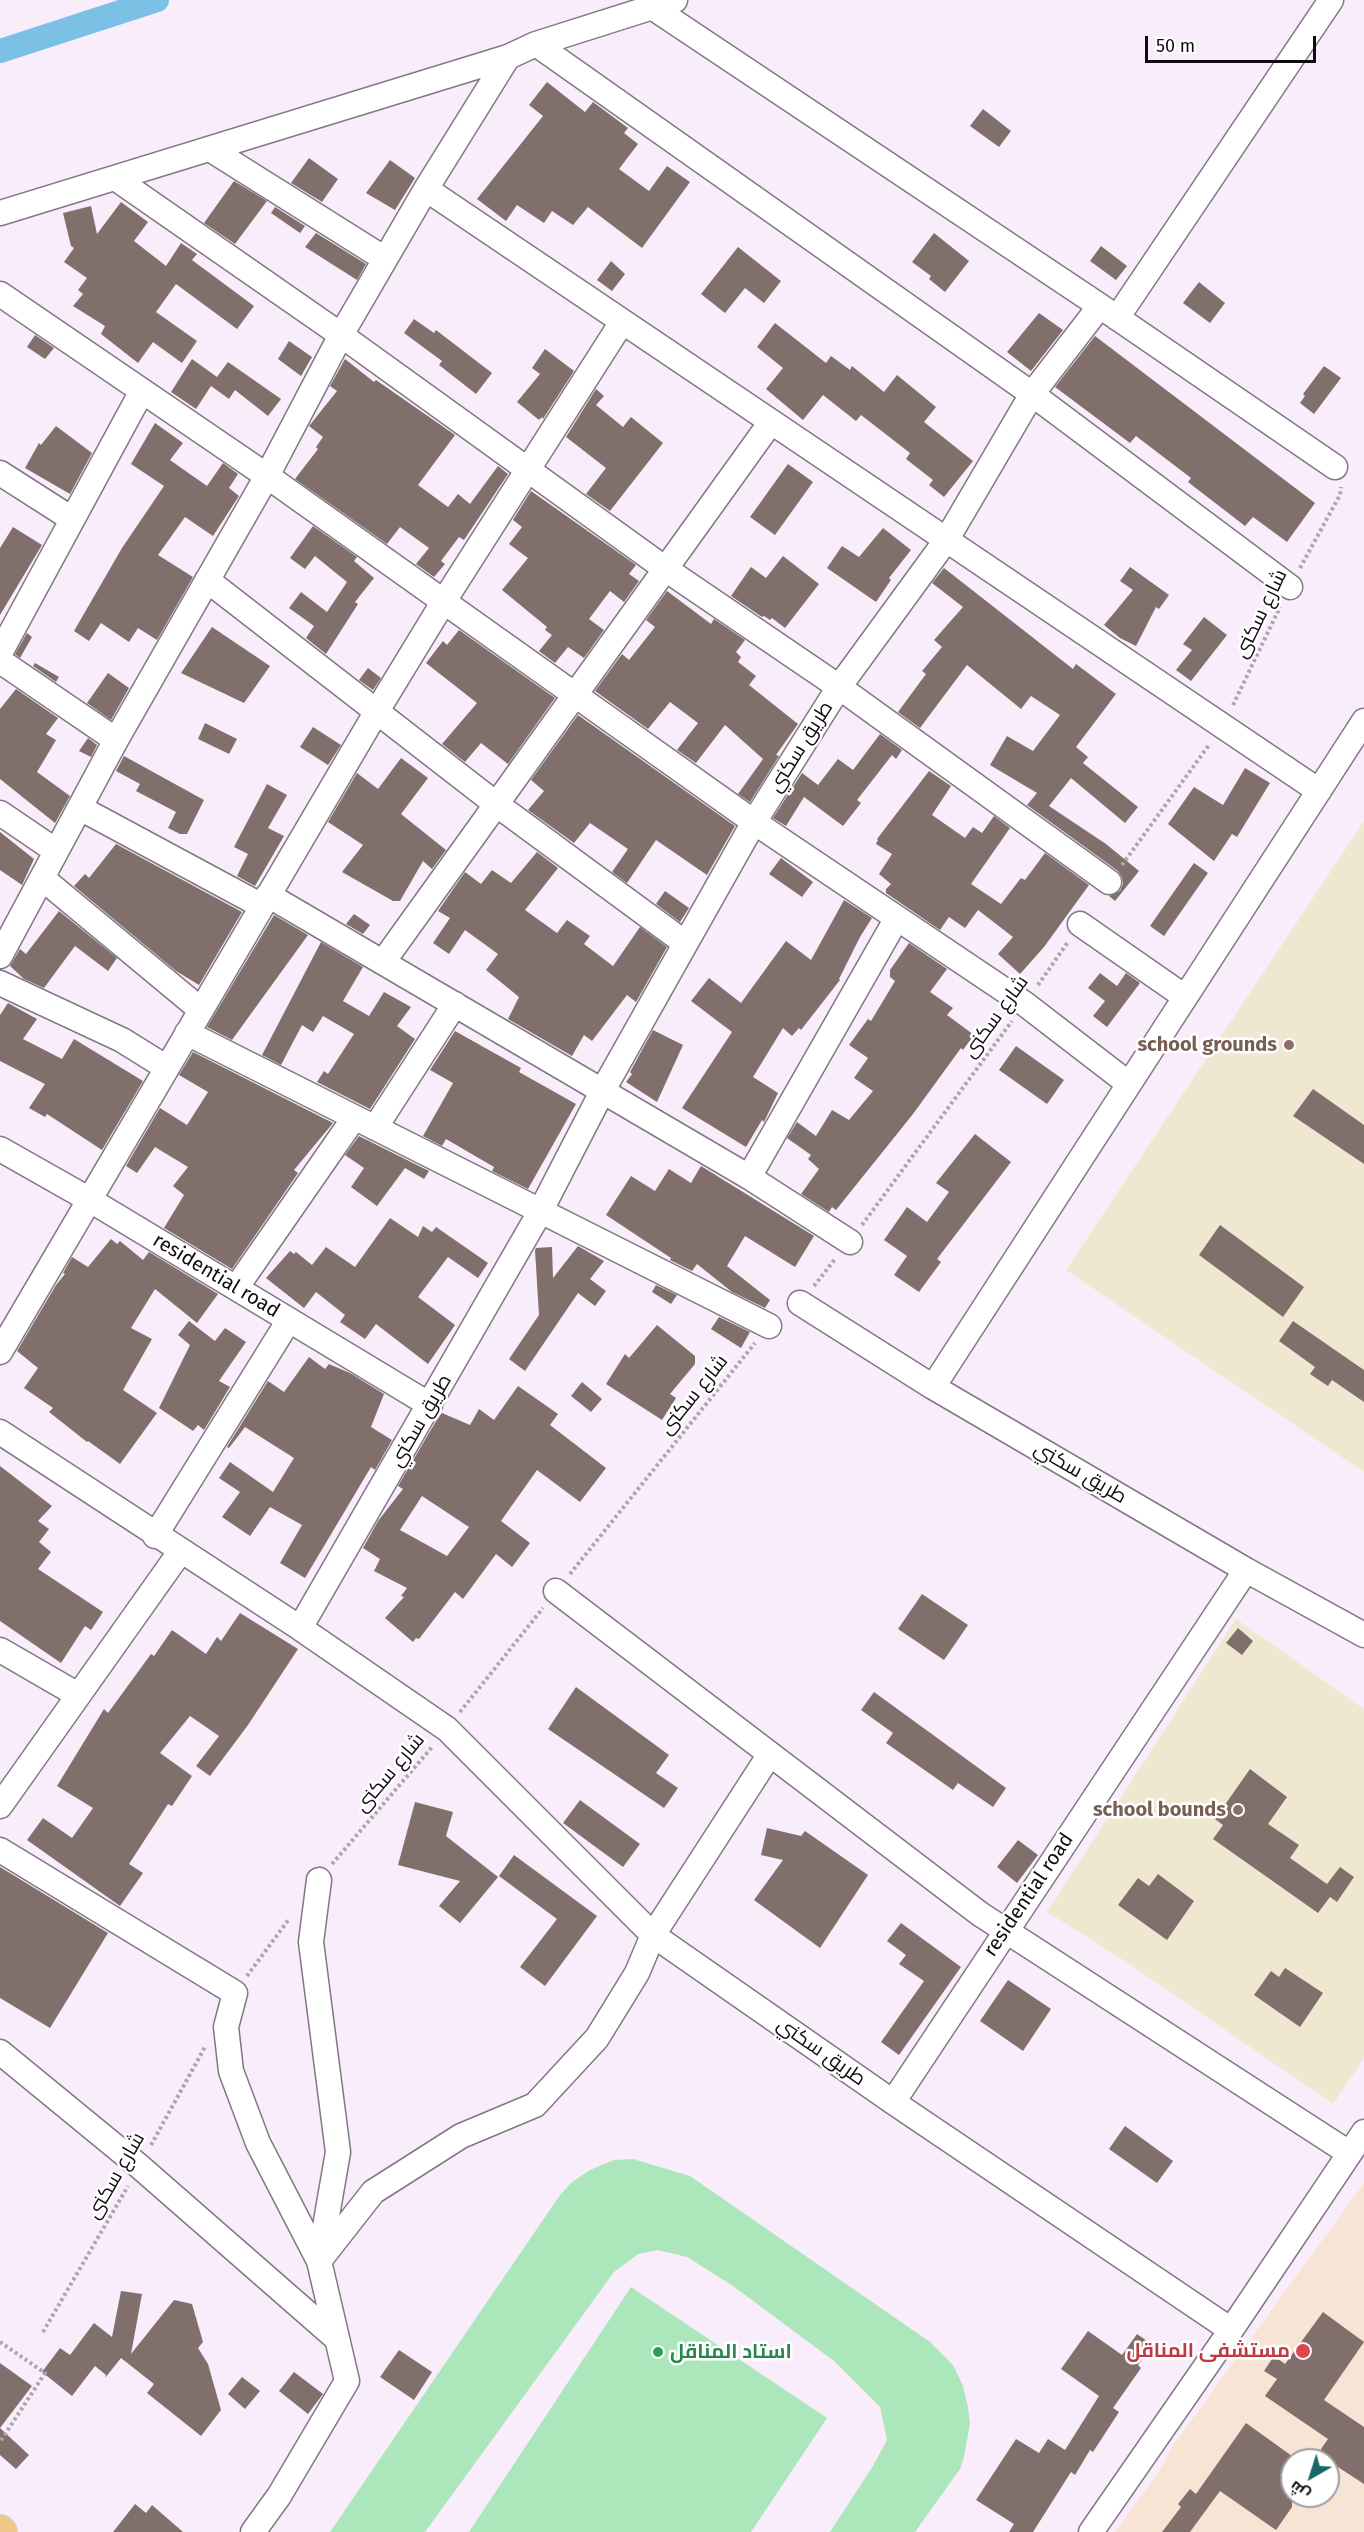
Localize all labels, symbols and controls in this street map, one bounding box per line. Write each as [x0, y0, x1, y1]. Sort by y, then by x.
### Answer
scale bar [1148, 24, 1319, 62]
text: 50 m [1156, 35, 1195, 57]
street label: شارع سكنى [1229, 566, 1293, 662]
street label: طريق سكني [764, 697, 838, 797]
street label: شارع سكنى [958, 971, 1034, 1063]
place label: school grounds [1137, 1033, 1277, 1057]
marker: school grounds [1282, 1038, 1296, 1052]
street label: residential road [148, 1229, 284, 1323]
street label: شارع سكنى [654, 1350, 734, 1440]
street label: طريق سكني [385, 1370, 457, 1472]
street label: طريق سكني [1029, 1437, 1131, 1509]
street label: شارع سكنى [350, 1729, 430, 1817]
place label: school bounds [1093, 1798, 1226, 1822]
marker: school bounds [1231, 1803, 1245, 1817]
street label: residential road [979, 1829, 1079, 1961]
street label: طريق سكني [772, 2013, 870, 2091]
street label: شارع سكنى [82, 2128, 150, 2224]
place label: مستشفى المناقل [1126, 2339, 1290, 2363]
place label: استاد المناقل [670, 2340, 792, 2364]
marker: مستشفى المناقل [1294, 2342, 1312, 2360]
marker: استاد المناقل [651, 2345, 665, 2359]
north arrow [1280, 2448, 1340, 2508]
text: ش [1286, 2477, 1314, 2505]

